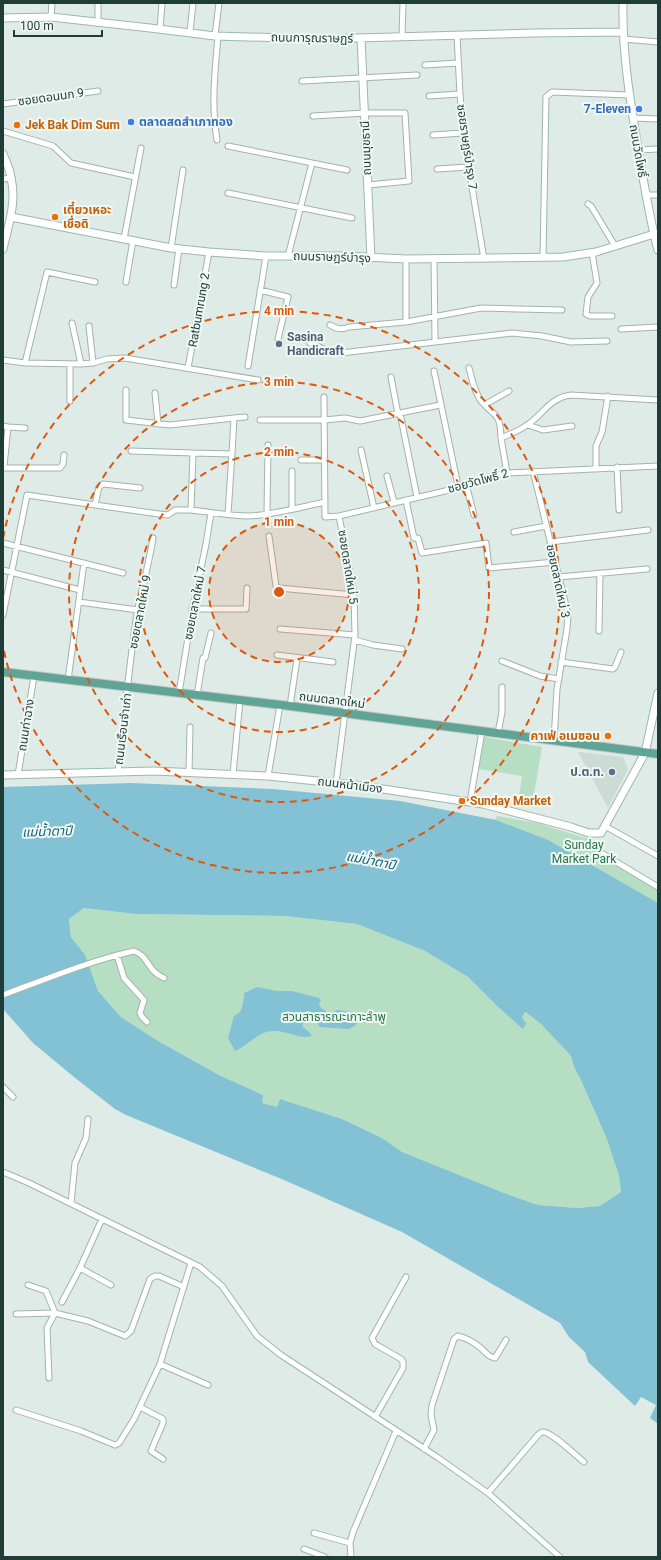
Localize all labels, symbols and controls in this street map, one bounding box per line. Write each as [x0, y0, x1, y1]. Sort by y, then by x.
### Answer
scale bar [14, 12, 102, 38]
text: 100 m [20, 19, 54, 33]
street label: ถนนการุณราษฏร์ [271, 30, 354, 46]
street label: ซอยดอนนก 9 [17, 85, 85, 109]
place label: 7-Eleven [584, 102, 631, 116]
street label: ซอยราษฎร์บำรุง 7 [454, 103, 480, 191]
marker: 7-Eleven [634, 104, 644, 114]
place label: ตลาดสดสำเภาทอง [139, 115, 233, 129]
marker: ตลาดสดสำเภาทอง [126, 117, 136, 127]
place label: Jek Bak Dim Sum [25, 118, 120, 132]
marker: Jek Bak Dim Sum [12, 120, 22, 130]
street label: ถนนมุขธานี [358, 120, 374, 176]
street label: ถนนวัดโพธิ์ [626, 123, 650, 179]
place label: เตี๋ยวเหอะ เชื่อดิ [63, 201, 111, 231]
marker: เตี๋ยวเหอะ เชื่อดิ [50, 212, 60, 222]
street label: ถนนราษฎร์บำรุง [293, 249, 371, 265]
street label: Ratbumrung 2 [186, 271, 212, 348]
text: 4 min [264, 304, 294, 318]
place label: Sasina Handicraft [287, 330, 344, 358]
marker: Sasina Handicraft [274, 339, 284, 349]
text: 3 min [264, 375, 294, 389]
text: 2 min [264, 445, 294, 459]
street label: ซอยวัดโพธิ์ 2 [446, 466, 510, 496]
text: 1 min [264, 515, 294, 529]
street label: ซอยตลาดใหม่ 5 [335, 529, 361, 605]
street label: ซอยตลาดใหม่ 3 [543, 543, 573, 619]
street label: ซอยตลาดใหม่ 7 [181, 565, 209, 641]
street label: ซอยตลาดใหม่ 9 [126, 574, 154, 650]
centre of rings [272, 585, 286, 599]
street label: ถนนตลาดใหม่ [298, 689, 366, 711]
street label: ถนนเรือนจำเก่า [112, 692, 134, 766]
street label: ถนนท่าฉาง [15, 698, 37, 752]
place label: คาเฟ่ อเมซอน [530, 729, 600, 743]
marker: คาเฟ่ อเมซอน [603, 731, 613, 741]
place label: ป.ต.ท. [570, 765, 604, 779]
marker: ป.ต.ท. [607, 767, 617, 777]
street label: ถนนหน้าเมือง [317, 774, 383, 796]
place label: Sunday Market [470, 794, 551, 808]
marker: Sunday Market [457, 796, 467, 806]
water label: แม่น้ำตาปี [22, 821, 74, 840]
park label: Sunday Market Park [552, 838, 617, 866]
water label: แม่น้ำตาปี [345, 846, 399, 873]
park label: สวนสาธารณะเกาะลำพู [282, 1010, 386, 1024]

